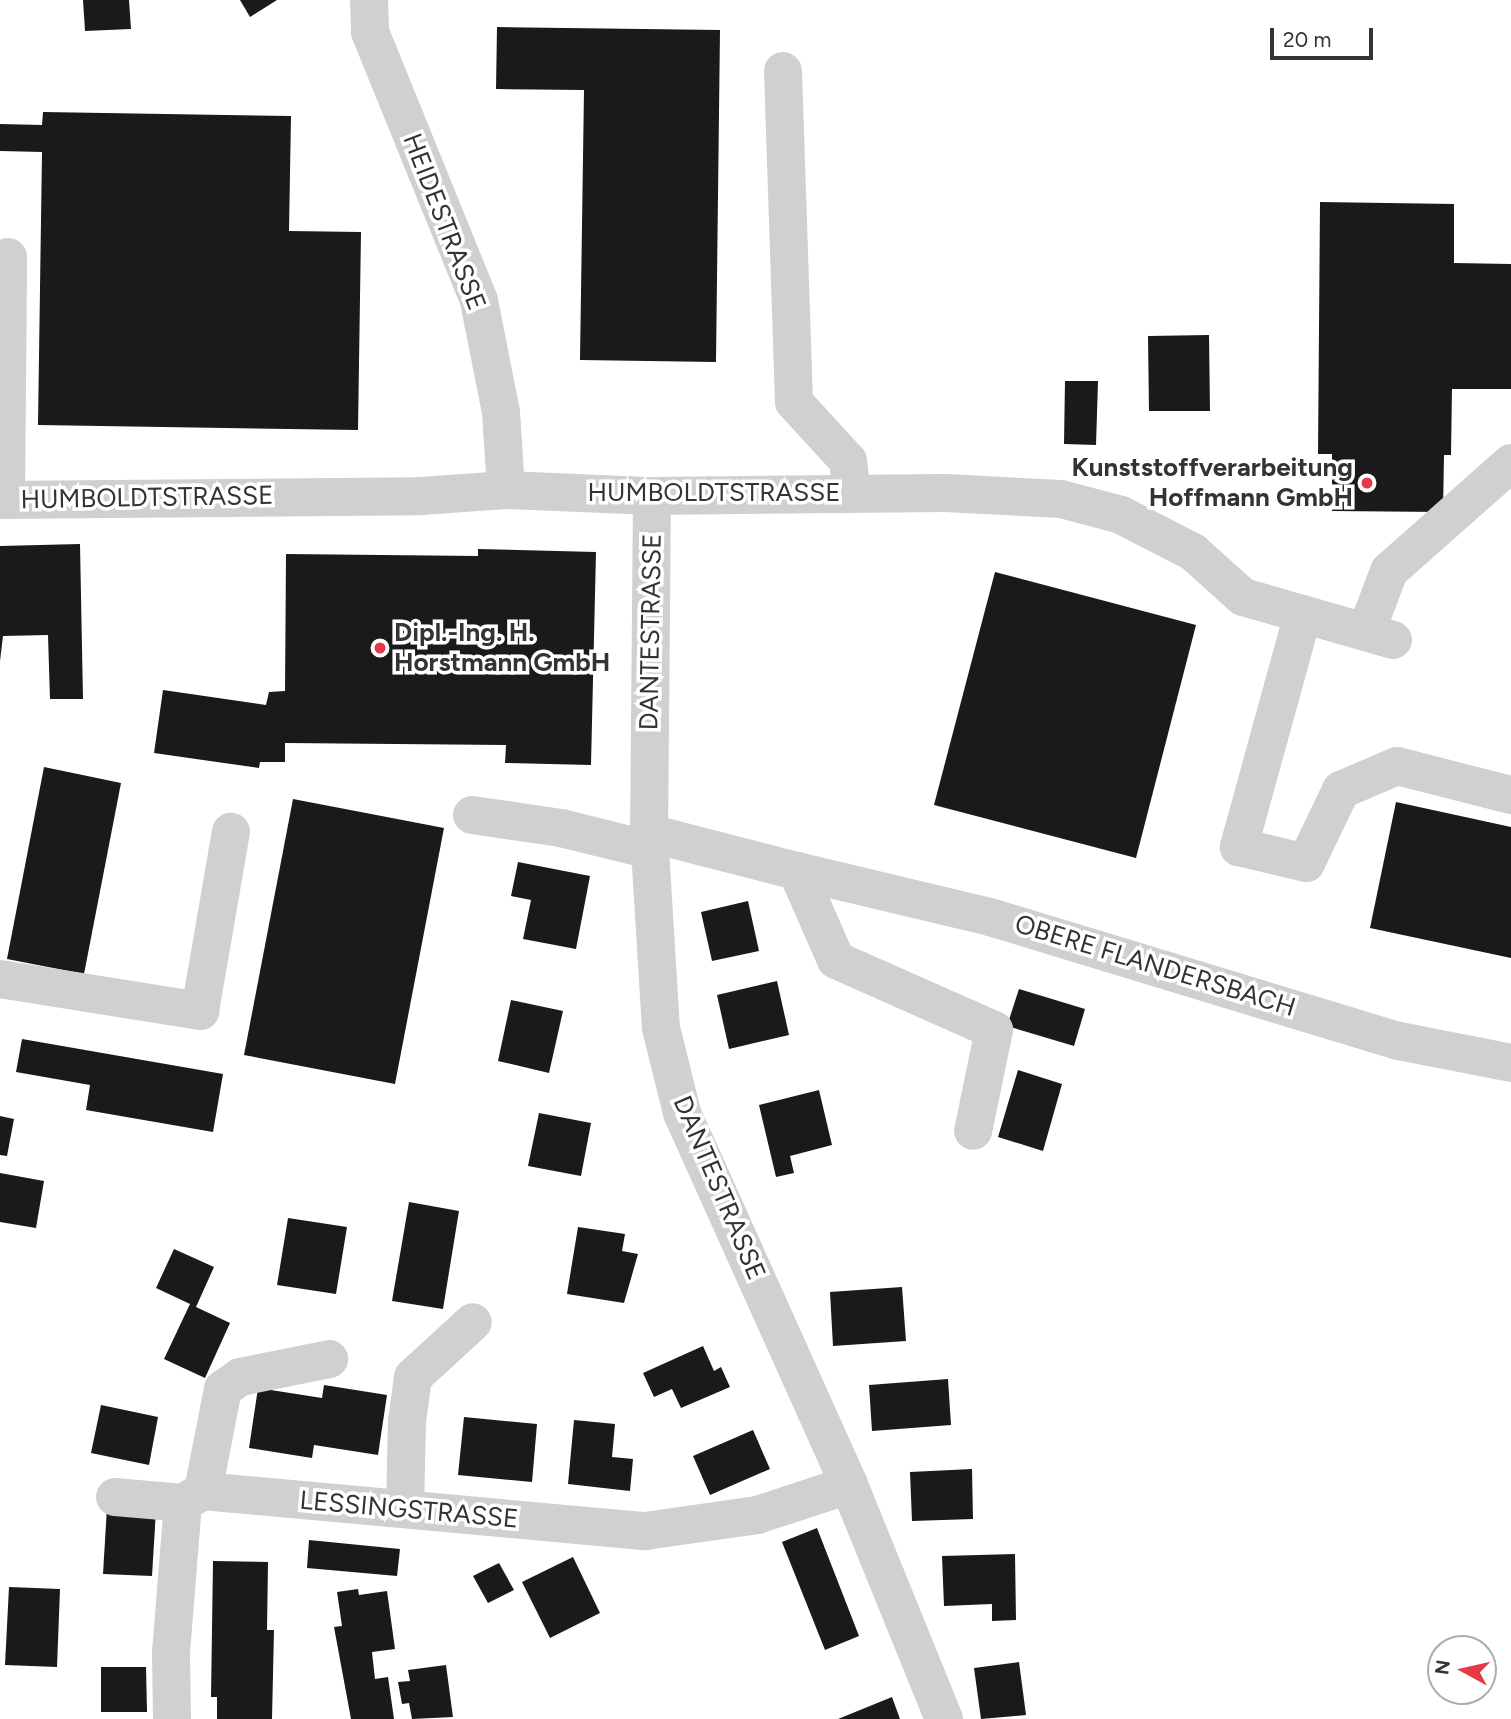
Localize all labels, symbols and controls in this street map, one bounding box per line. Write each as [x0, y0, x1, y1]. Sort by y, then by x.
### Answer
scale bar [1273, 14, 1376, 58]
text: 20 m [1283, 27, 1331, 52]
street label: HEIDESTRASSE [396, 129, 492, 315]
place label: Kunststoffverarbeitung Hoffmann GmbH [1072, 452, 1353, 514]
marker: Kunststoffverarbeitung Hoffmann GmbH [1359, 475, 1375, 491]
street label: HUMBOLDTSTRASSE [587, 477, 841, 509]
street label: HUMBOLDTSTRASSE [20, 480, 274, 516]
street label: DANTESTRASSE [634, 533, 668, 731]
place label: Dipl.-Ing. H. Horstmann GmbH [394, 617, 610, 678]
marker: Dipl.-Ing. H. Horstmann GmbH [372, 640, 388, 656]
street label: OBERE FLANDERSBACH [1011, 908, 1299, 1024]
street label: DANTESTRASSE [666, 1091, 772, 1285]
street label: LESSINGSTRASSE [298, 1485, 520, 1535]
north arrow [1427, 1635, 1497, 1705]
text: N [1430, 1658, 1455, 1676]

